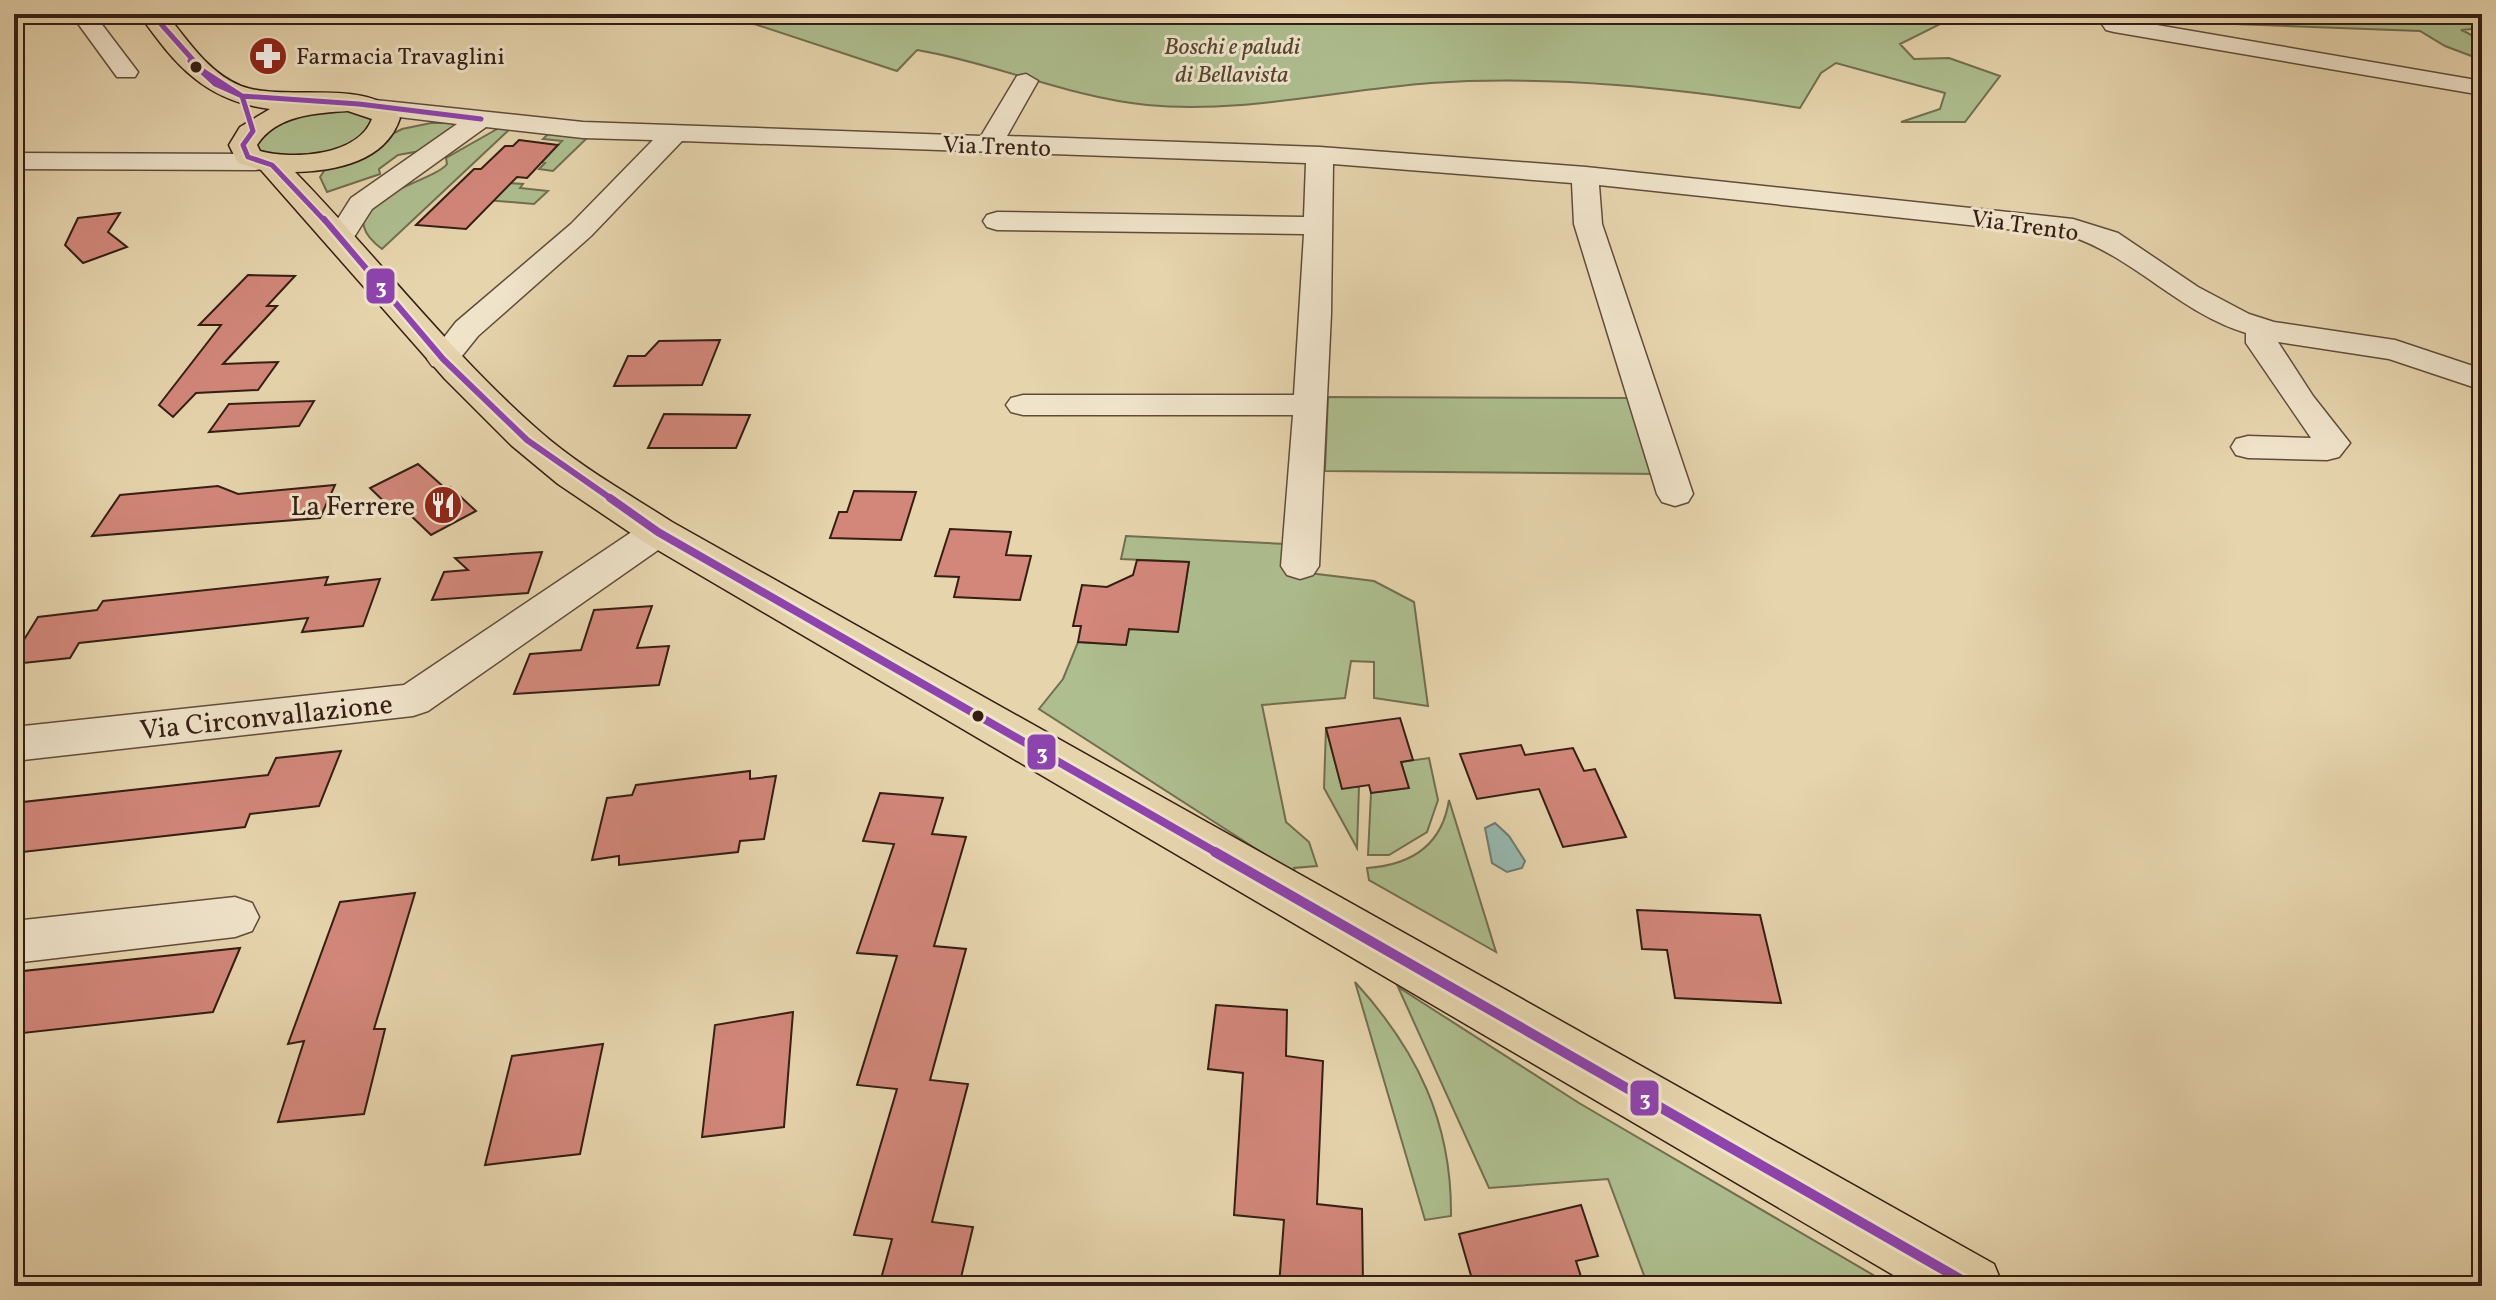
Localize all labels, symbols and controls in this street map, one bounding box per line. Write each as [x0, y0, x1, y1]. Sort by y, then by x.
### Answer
park label: Boschi e paludi di Bellavista [1164, 31, 1301, 93]
pharmacy icon: Farmacia Travaglini [247, 35, 289, 77]
place label: Farmacia Travaglini [296, 41, 505, 75]
unlabelled marker [188, 59, 204, 75]
street label: Via Trento [942, 129, 1052, 167]
street label: Via Trento [1969, 203, 2081, 251]
line badge: 3 [365, 267, 396, 305]
text: 3 [375, 273, 387, 304]
restaurant icon: La Ferrere [422, 484, 464, 526]
place label: La Ferrere [290, 488, 415, 527]
street label: Via Circonvallazione [138, 686, 395, 751]
unlabelled marker [970, 708, 986, 724]
line badge: 3 [1026, 733, 1057, 771]
text: 3 [1036, 739, 1048, 770]
line badge: 3 [1629, 1079, 1660, 1117]
text: 3 [1639, 1085, 1651, 1116]

